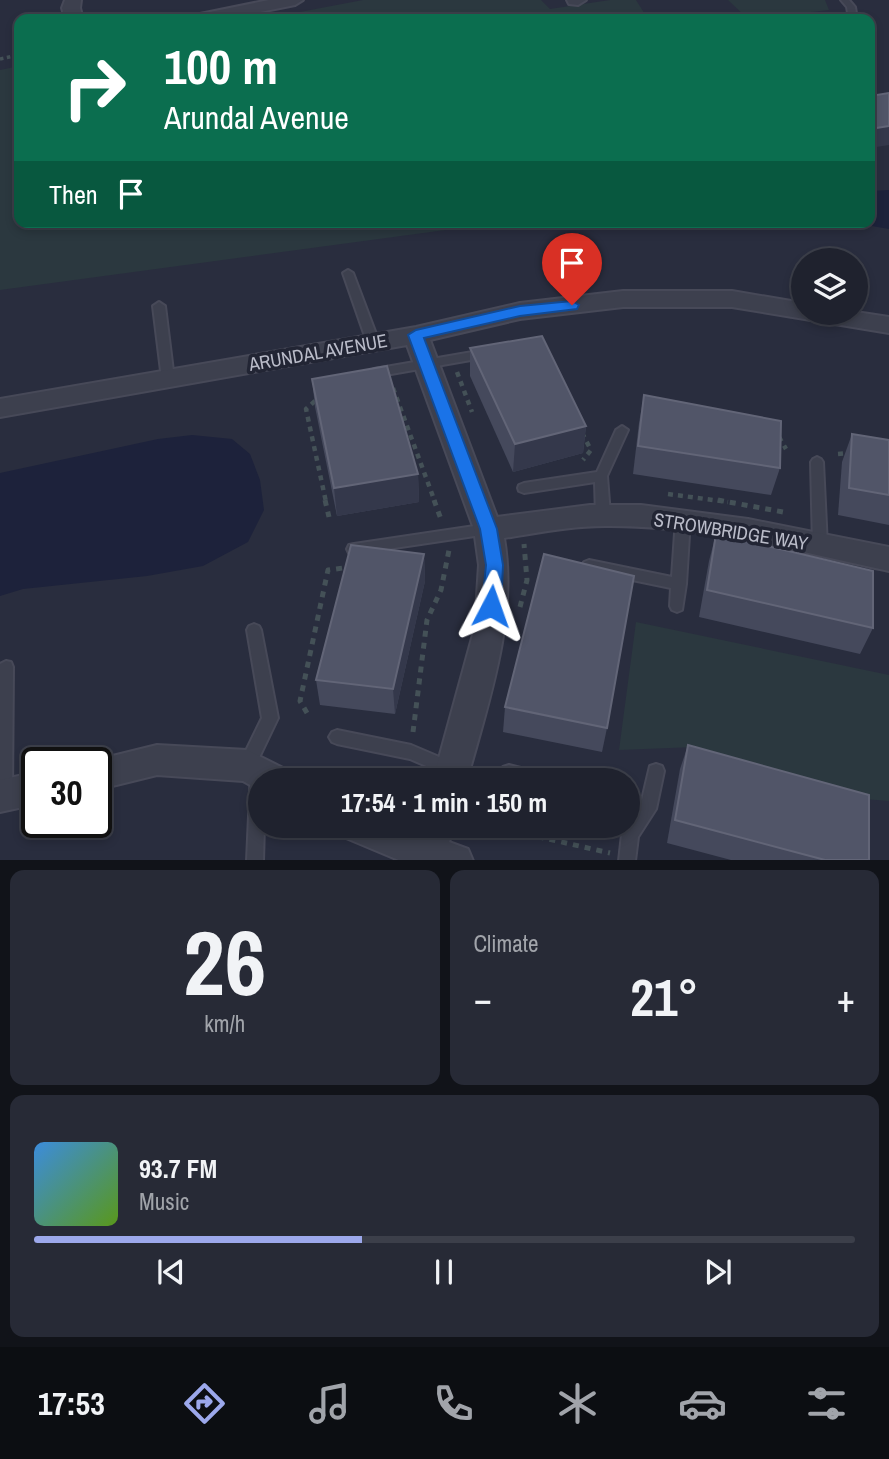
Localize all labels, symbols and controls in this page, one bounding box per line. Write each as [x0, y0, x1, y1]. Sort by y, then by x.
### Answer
text: 100 m [164, 33, 278, 99]
icon: right [49, 42, 140, 133]
text: Arundal Avenue [164, 96, 349, 139]
icon: arrive [112, 175, 150, 213]
text: Then [49, 177, 98, 212]
pin [542, 233, 602, 305]
icon: arrive [553, 244, 591, 282]
map controls [791, 248, 868, 325]
button: layers [791, 248, 868, 325]
street label: ARUNDAL AVENUE [246, 327, 389, 377]
street label: STROWBRIDGE WAY [652, 506, 811, 556]
position arrow [454, 569, 528, 643]
speed limit sign: 30 [21, 747, 112, 838]
text: 17:54 · 1 min · 150 m [341, 785, 547, 820]
text: 26 [183, 901, 266, 1023]
text: Climate [474, 928, 538, 959]
text: 21° [630, 962, 698, 1032]
text: − [474, 973, 492, 1024]
text: + [837, 973, 855, 1024]
text: km/h [204, 1008, 245, 1039]
text: 93.7 FM [139, 1151, 217, 1186]
text: Music [139, 1186, 189, 1217]
icon: previous [152, 1253, 190, 1291]
icon: pause [425, 1253, 463, 1291]
icon: next [699, 1253, 737, 1291]
icon: directions [180, 1379, 229, 1428]
icon: music [305, 1379, 354, 1428]
icon: phone [429, 1379, 478, 1428]
icon: climate [553, 1379, 602, 1428]
icon: car [678, 1379, 727, 1428]
icon: filters [802, 1379, 851, 1428]
text: 17:53 [38, 1382, 105, 1425]

